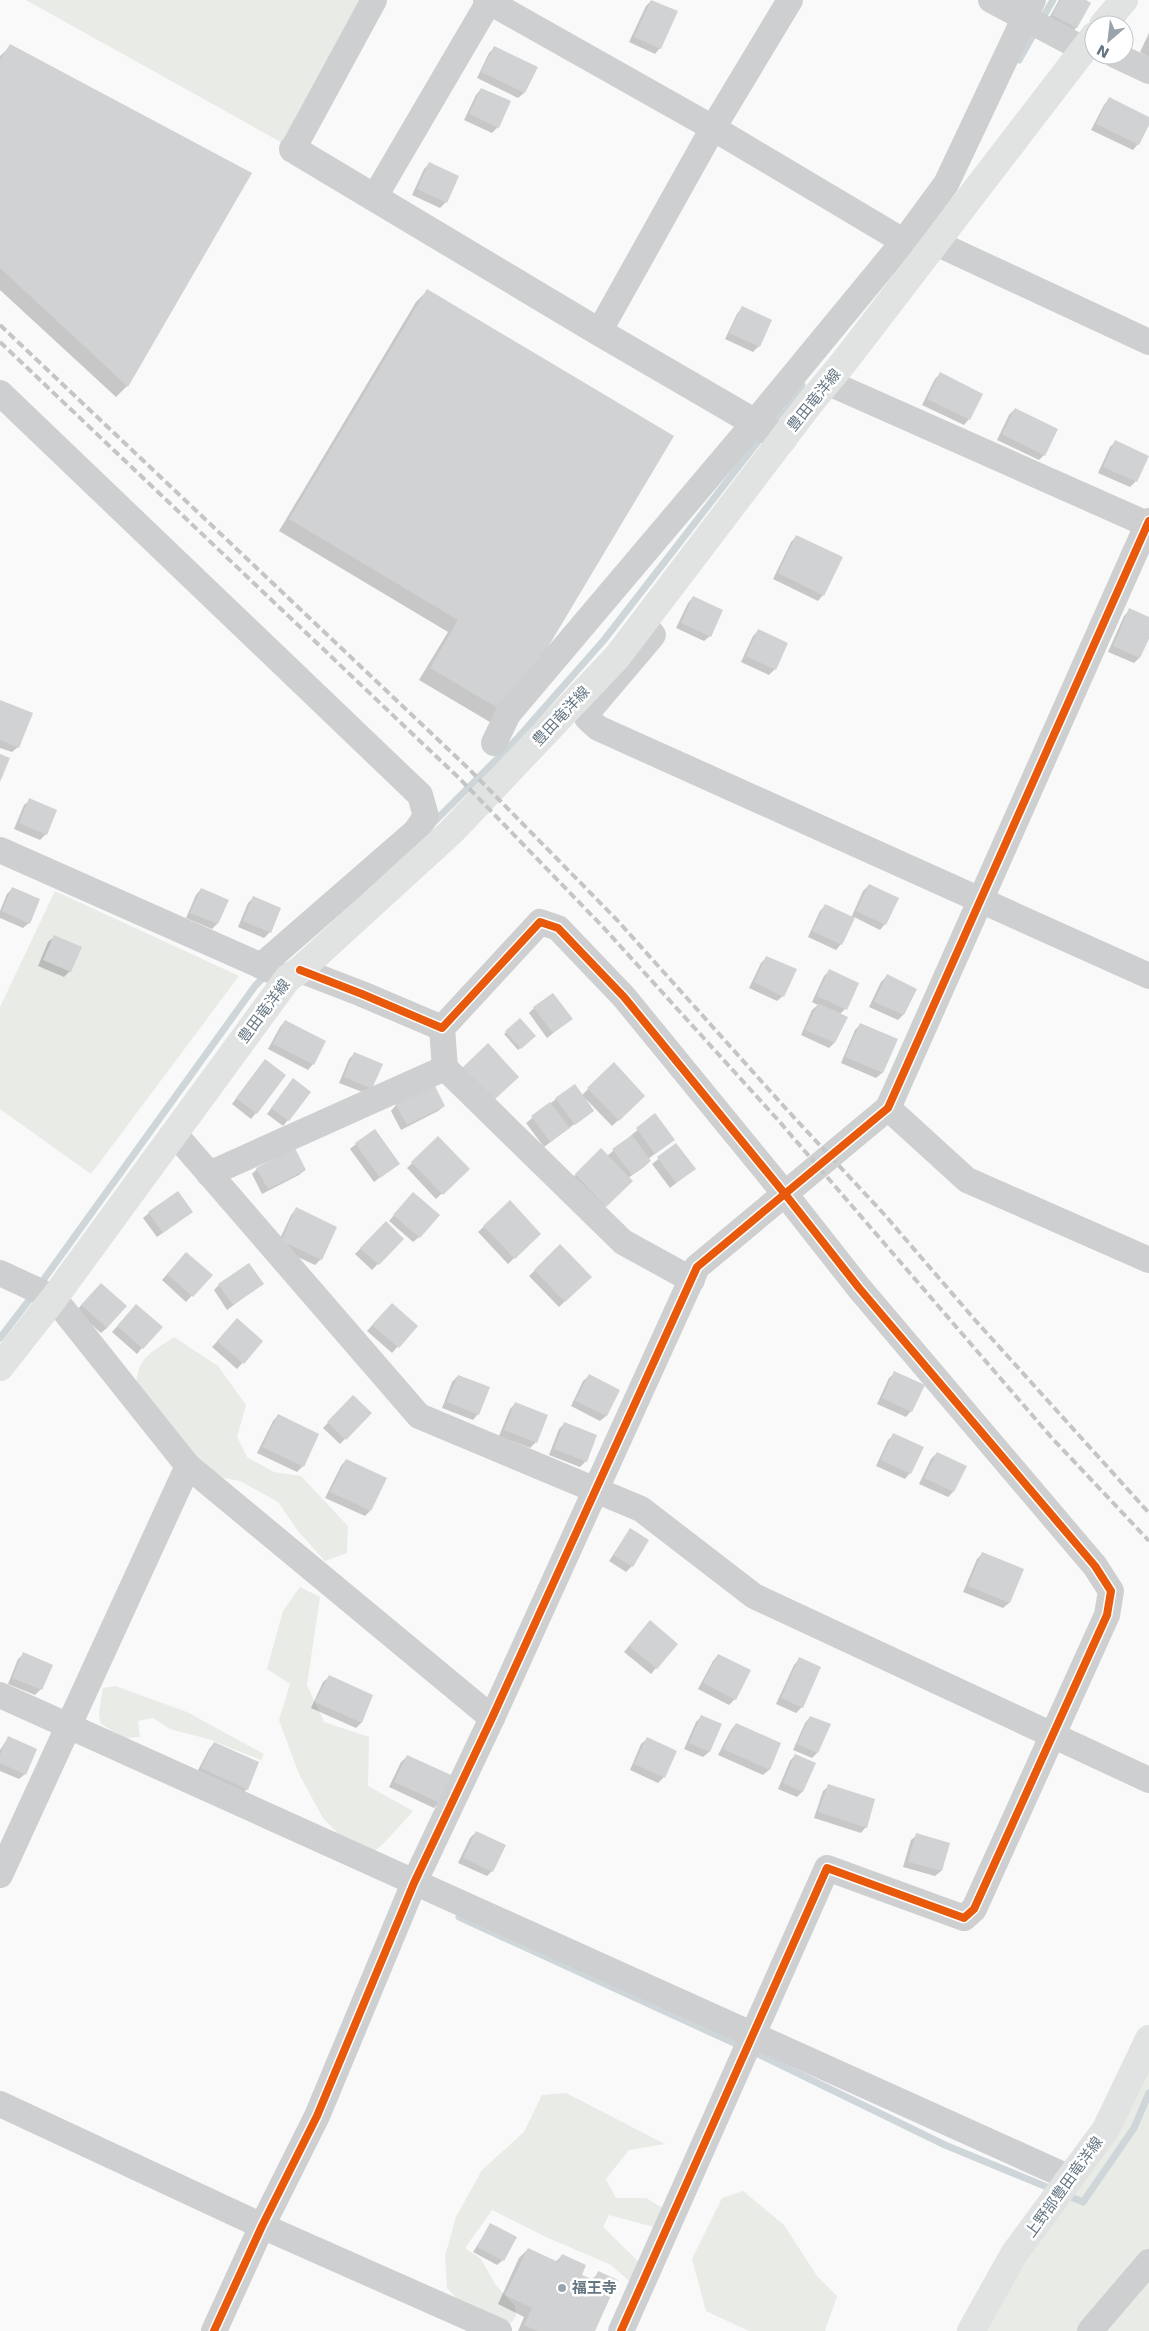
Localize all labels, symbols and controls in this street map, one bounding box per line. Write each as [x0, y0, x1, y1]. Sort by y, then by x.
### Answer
north arrow [1084, 15, 1134, 65]
text: N [1094, 42, 1112, 61]
street label: 豊田竜洋線 [783, 365, 845, 435]
street label: 豊田竜洋線 [529, 682, 593, 750]
street label: 豊田竜洋線 [234, 976, 294, 1046]
street label: 上野部豊田竜洋線 [1021, 2133, 1107, 2241]
place label: 福王寺 [571, 2279, 617, 2297]
marker: 福王寺 [556, 2282, 568, 2294]

